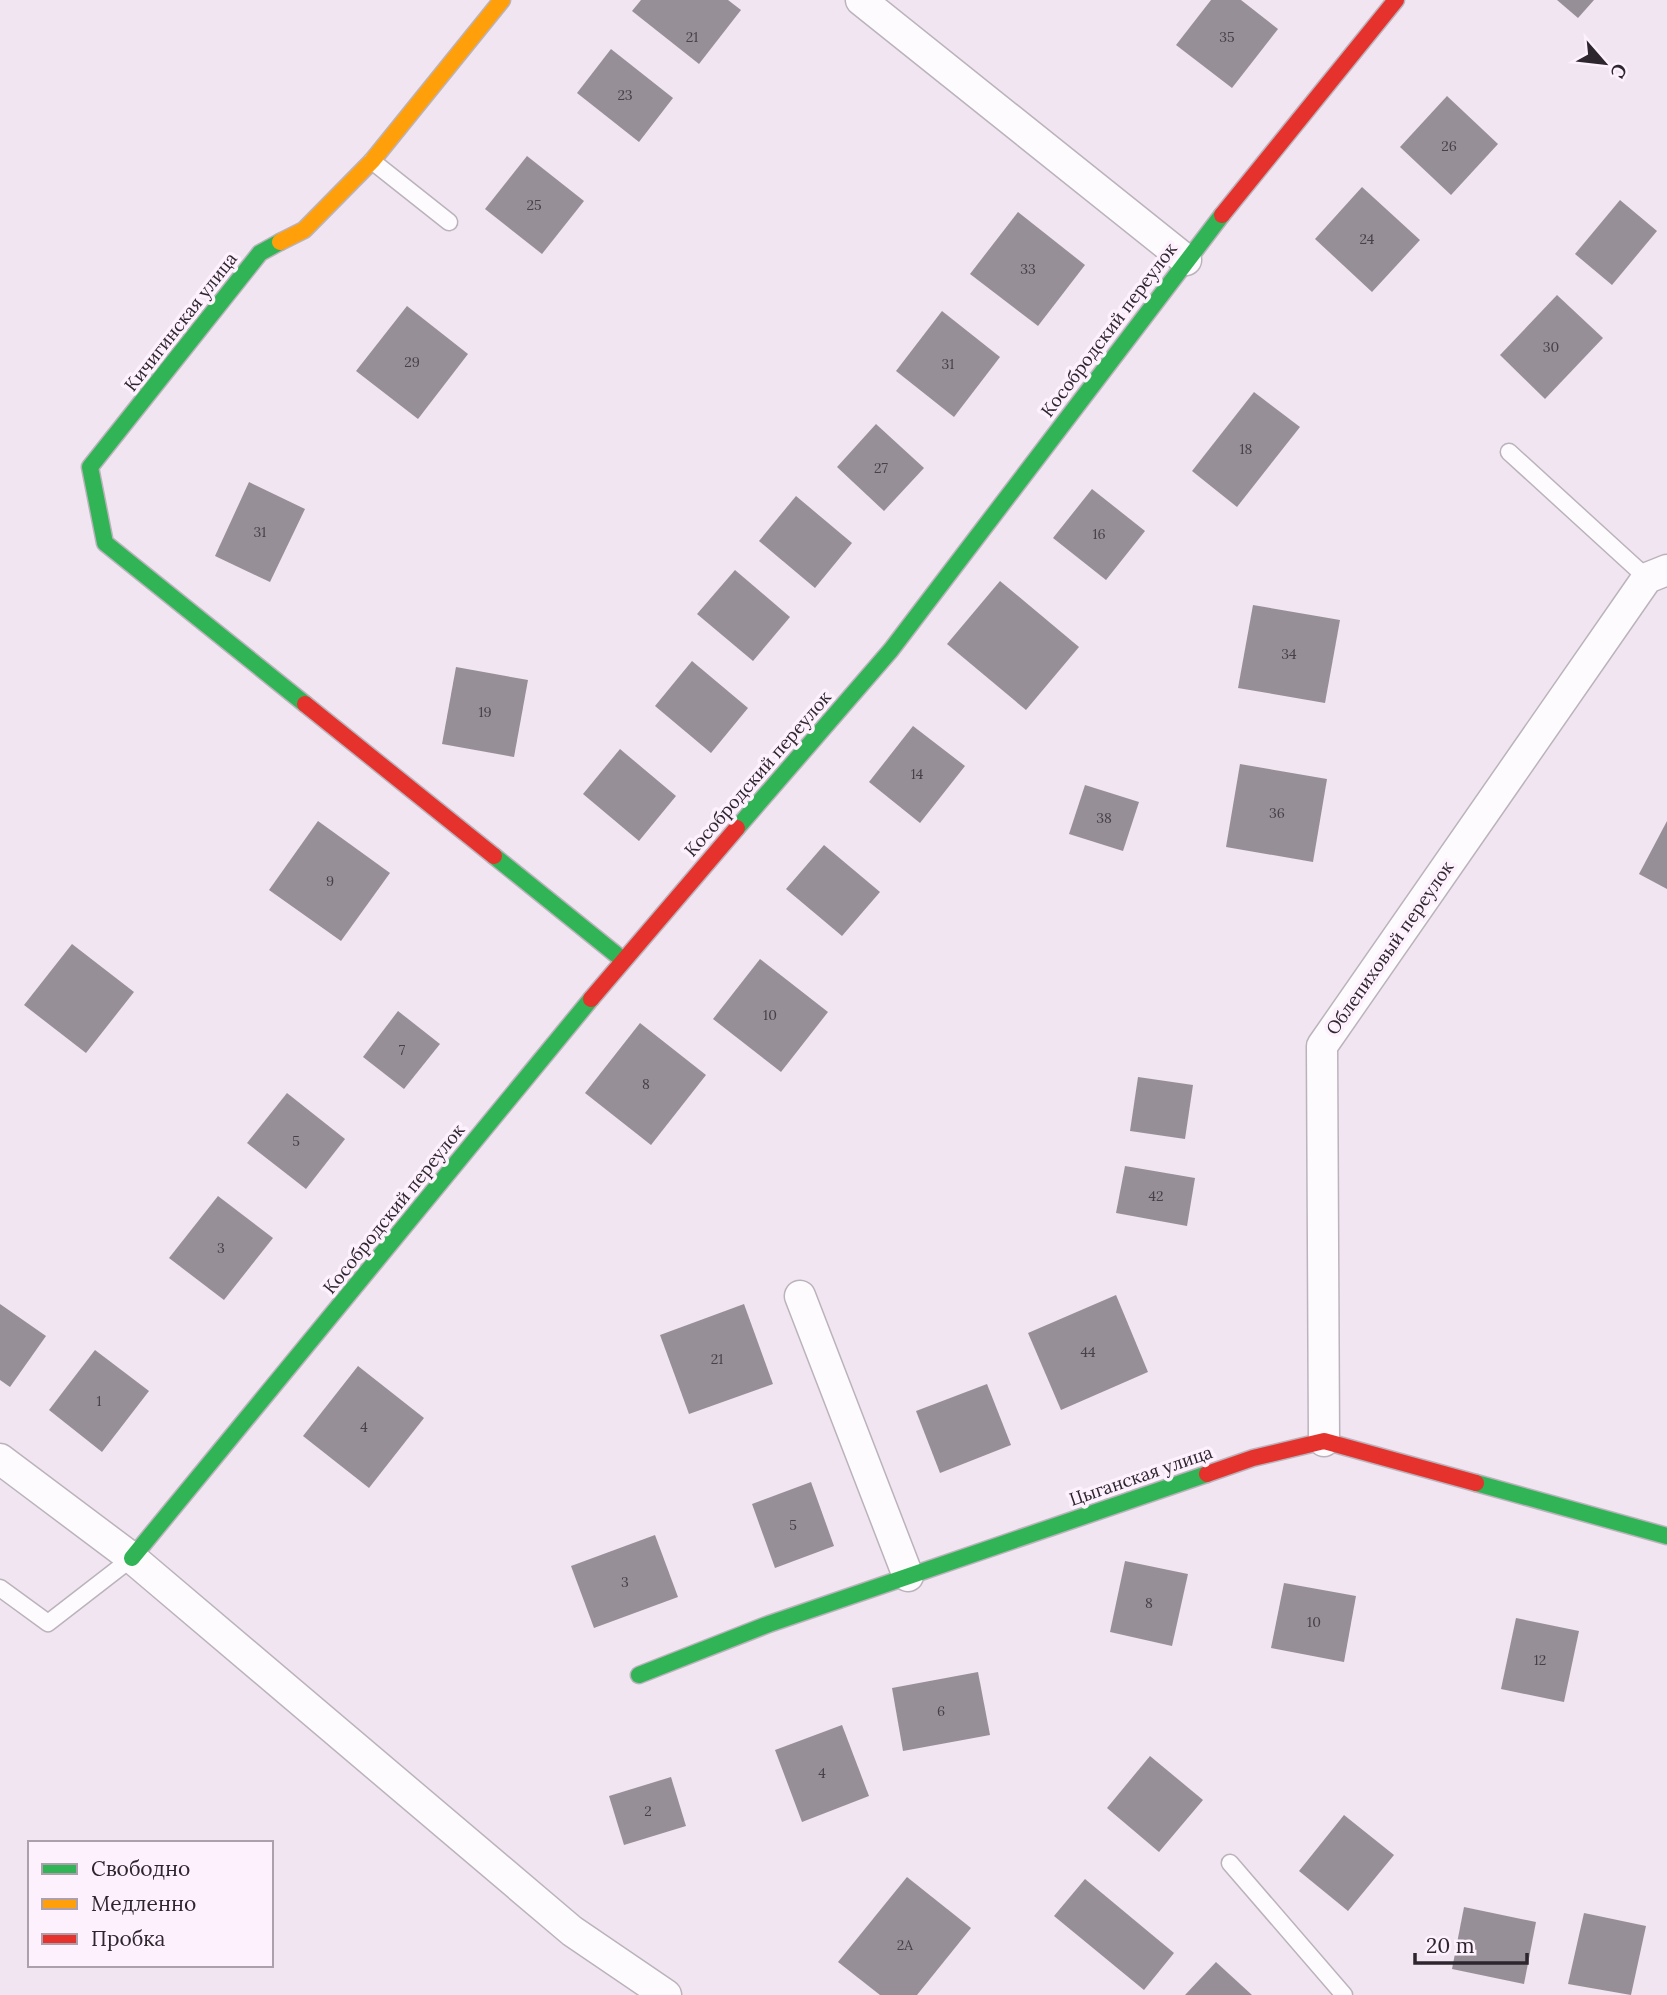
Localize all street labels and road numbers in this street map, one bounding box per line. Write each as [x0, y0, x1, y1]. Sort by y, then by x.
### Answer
street label: Кособродский переулок [1035, 238, 1182, 421]
street label: Кичигинская улица [119, 248, 242, 396]
street label: Кособродский переулок [679, 686, 836, 861]
street label: Облепиховый переулок [1321, 856, 1459, 1039]
street label: Кособродский переулок [318, 1119, 470, 1298]
street label: Цыганская улица [1066, 1440, 1216, 1511]

